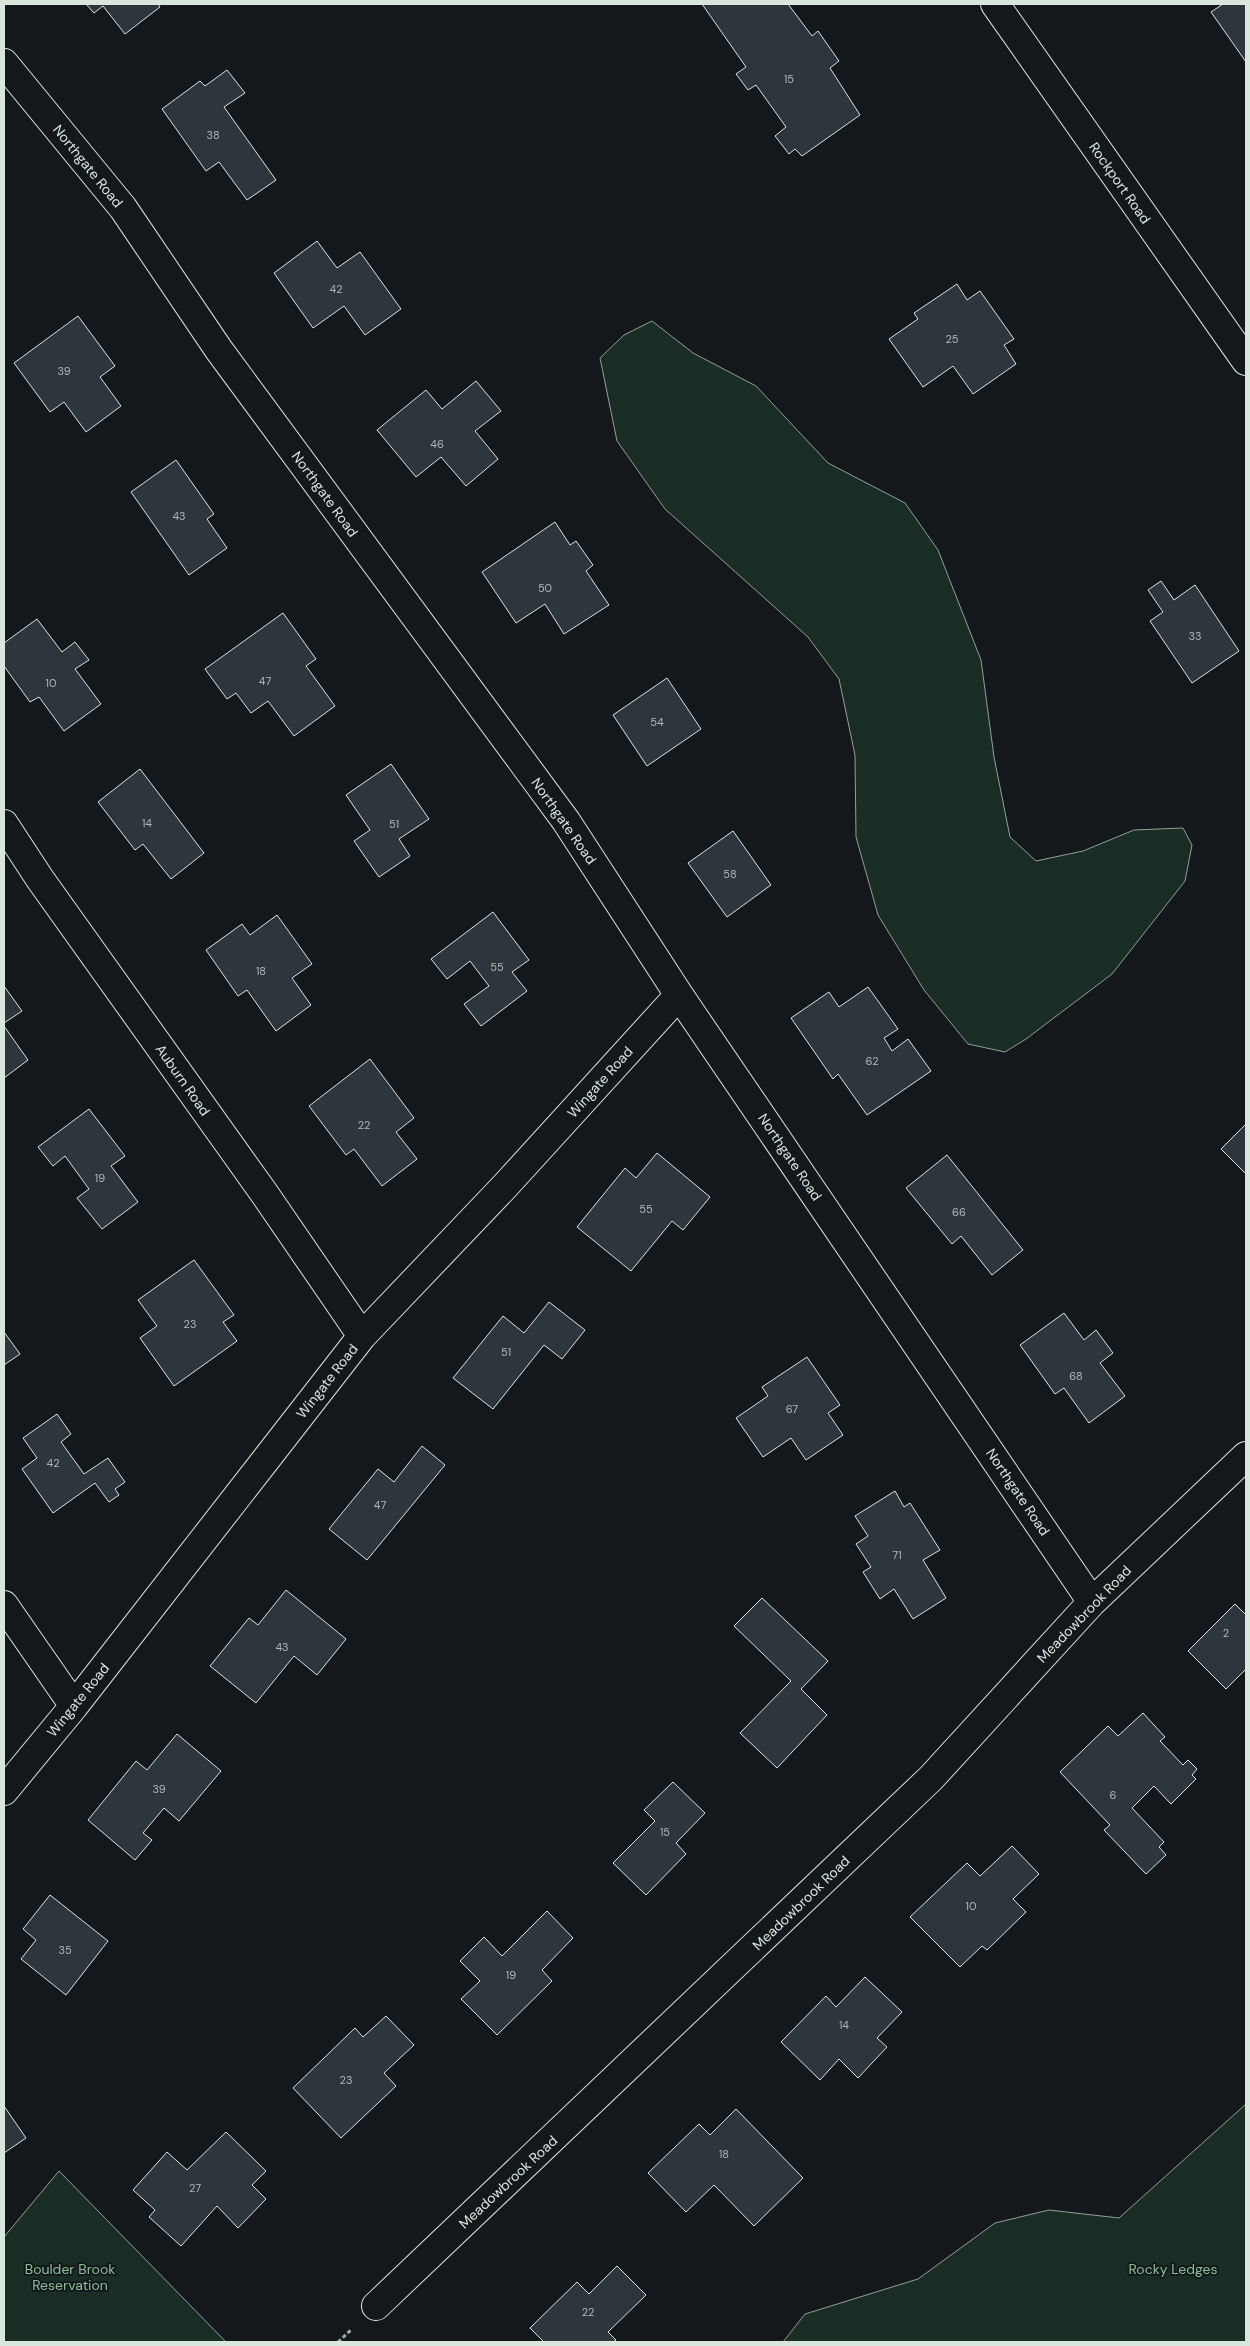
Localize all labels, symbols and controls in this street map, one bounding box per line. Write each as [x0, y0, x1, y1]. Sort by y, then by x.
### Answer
house number: 15 [784, 72, 794, 86]
street label: Northgate Road [49, 121, 127, 211]
house number: 38 [206, 128, 220, 142]
street label: Rockport Road [1085, 139, 1155, 227]
house number: 42 [329, 282, 343, 296]
house number: 25 [945, 332, 959, 346]
house number: 39 [57, 364, 71, 378]
house number: 46 [430, 437, 444, 451]
street label: Northgate Road [288, 448, 362, 540]
house number: 43 [172, 509, 186, 523]
house number: 50 [538, 581, 552, 595]
house number: 33 [1188, 629, 1202, 643]
house number: 47 [259, 674, 271, 688]
house number: 10 [46, 676, 56, 690]
house number: 54 [650, 715, 664, 729]
street label: Northgate Road [528, 774, 600, 868]
house number: 14 [142, 816, 152, 830]
house number: 51 [389, 817, 399, 831]
house number: 58 [723, 867, 737, 881]
house number: 55 [490, 960, 504, 974]
house number: 18 [256, 964, 266, 978]
street label: Auburn Road [152, 1041, 214, 1119]
street label: Wingate Road [563, 1043, 637, 1121]
house number: 62 [866, 1054, 878, 1068]
street label: Northgate Road [754, 1110, 826, 1204]
house number: 22 [358, 1118, 370, 1132]
house number: 19 [95, 1171, 105, 1185]
house number: 55 [639, 1202, 653, 1216]
house number: 66 [952, 1205, 966, 1219]
house number: 23 [184, 1317, 196, 1331]
street label: Wingate Road [292, 1340, 362, 1422]
house number: 51 [501, 1345, 511, 1359]
house number: 68 [1069, 1369, 1083, 1383]
house number: 67 [786, 1402, 798, 1416]
street label: Northgate Road [982, 1445, 1054, 1539]
house number: 42 [46, 1456, 60, 1470]
house number: 47 [374, 1498, 386, 1512]
house number: 71 [892, 1548, 902, 1562]
street label: Meadowbrook Road [1033, 1562, 1135, 1666]
house number: 2 [1223, 1626, 1229, 1640]
house number: 43 [275, 1640, 289, 1654]
street label: Wingate Road [43, 1659, 113, 1741]
house number: 39 [152, 1782, 166, 1796]
house number: 6 [1110, 1788, 1117, 1802]
house number: 15 [660, 1825, 670, 1839]
street label: Meadowbrook Road [749, 1852, 853, 1954]
house number: 10 [966, 1899, 976, 1913]
house number: 35 [58, 1943, 72, 1957]
house number: 19 [506, 1968, 516, 1982]
house number: 14 [839, 2018, 849, 2032]
house number: 23 [340, 2073, 352, 2087]
street label: Meadowbrook Road [455, 2132, 561, 2232]
house number: 18 [719, 2147, 729, 2161]
house number: 27 [189, 2181, 201, 2195]
park label: Boulder Brook Reservation [25, 2260, 115, 2294]
park label: Rocky Ledges [1128, 2260, 1218, 2278]
house number: 22 [582, 2305, 594, 2319]

